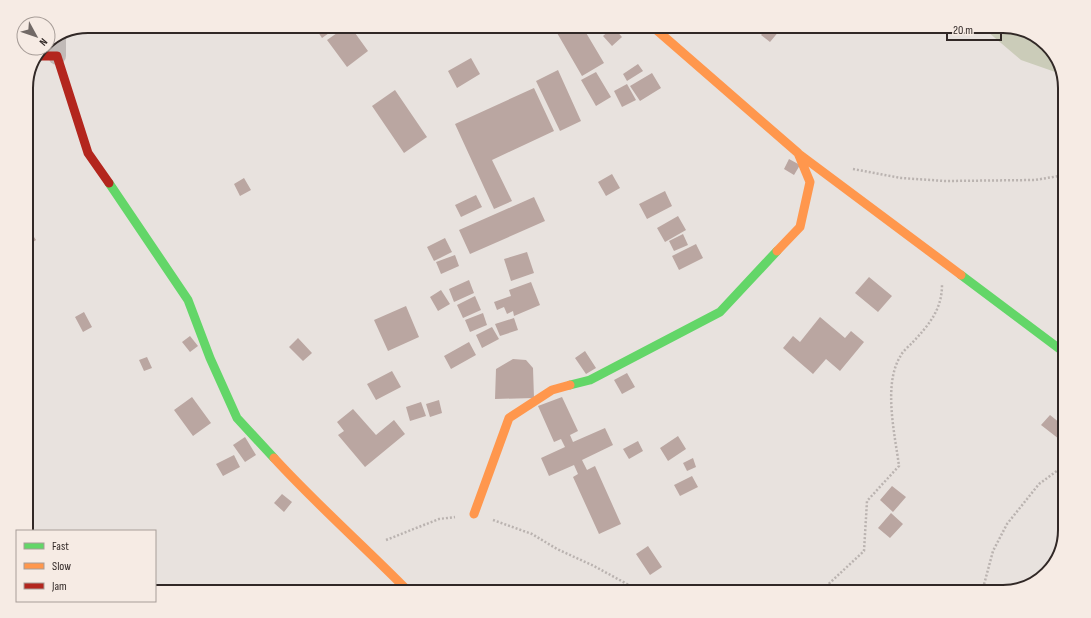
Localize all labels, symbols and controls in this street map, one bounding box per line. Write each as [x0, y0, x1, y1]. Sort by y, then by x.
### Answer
north arrow [16, 16, 56, 56]
scale bar [947, 16, 1001, 42]
text: 20 m [953, 23, 973, 38]
text: N [36, 36, 50, 49]
legend [16, 530, 156, 602]
text: Fast [52, 539, 69, 554]
text: Slow [52, 559, 71, 574]
text: Jam [51, 579, 67, 594]

